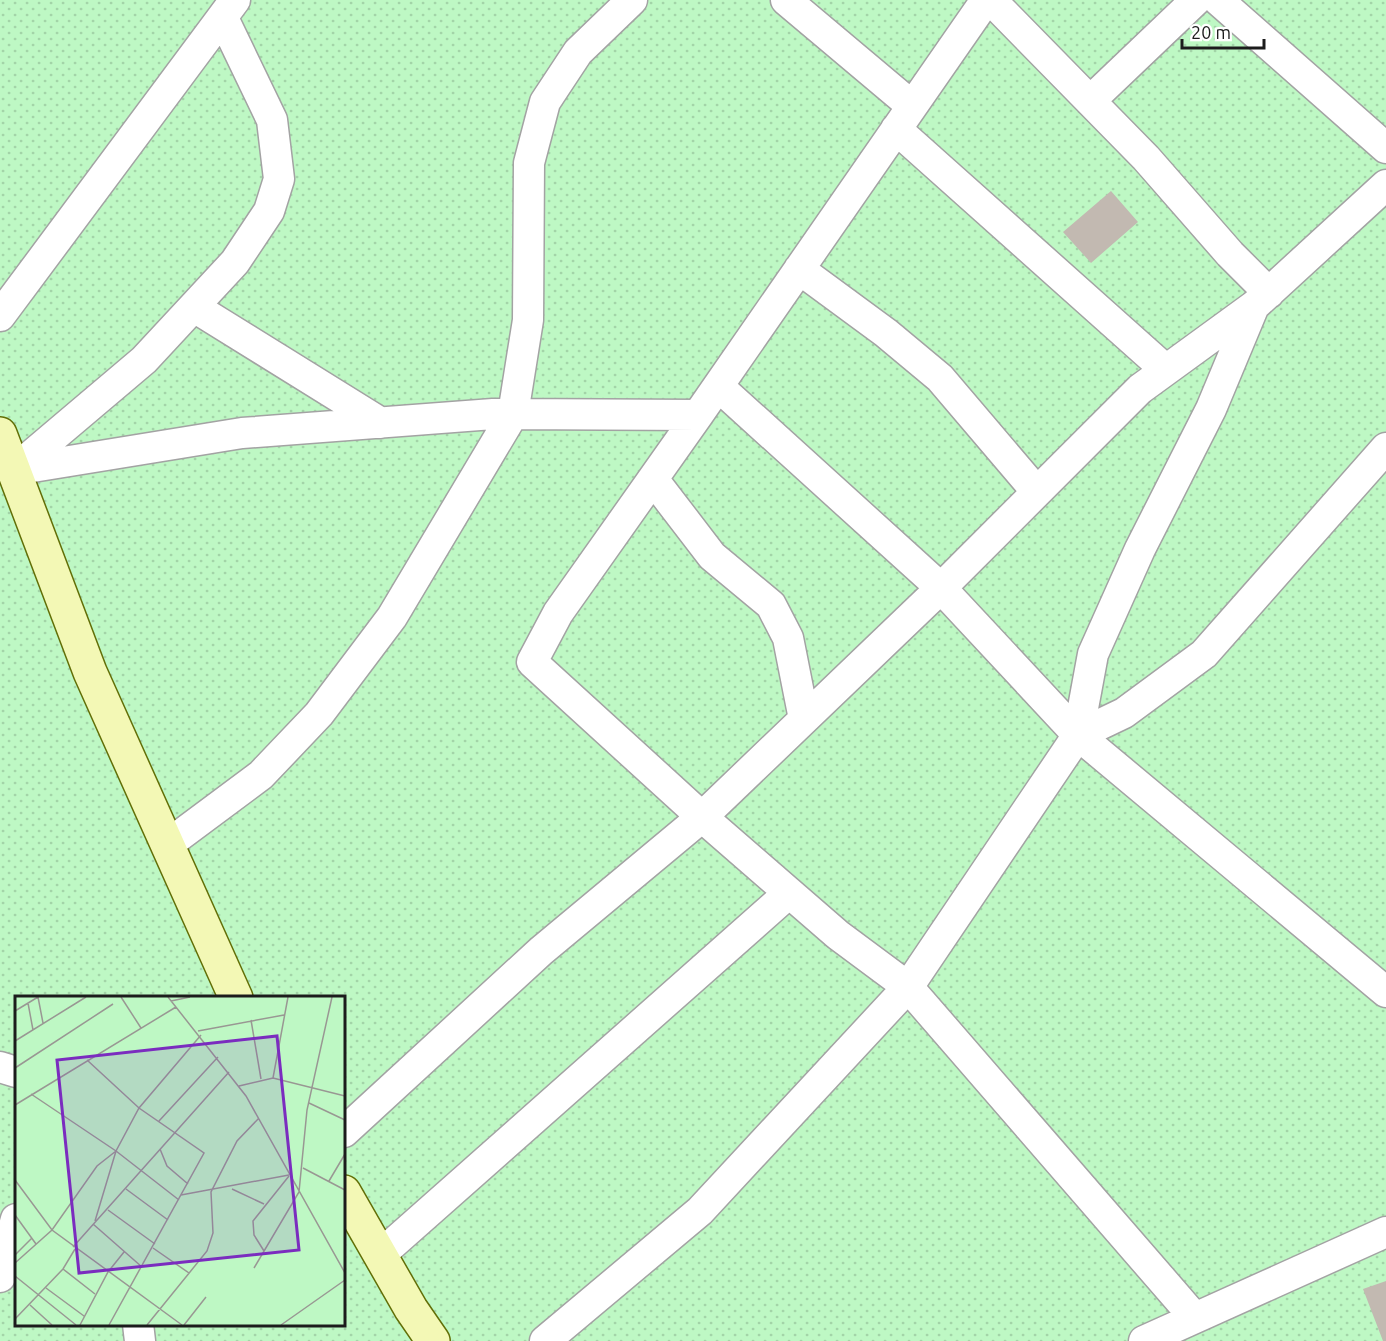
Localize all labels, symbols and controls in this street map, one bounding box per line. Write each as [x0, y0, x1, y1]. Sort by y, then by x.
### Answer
scale bar [1182, 12, 1264, 50]
text: 20 m [1191, 22, 1231, 42]
inset map [15, 996, 345, 1326]

